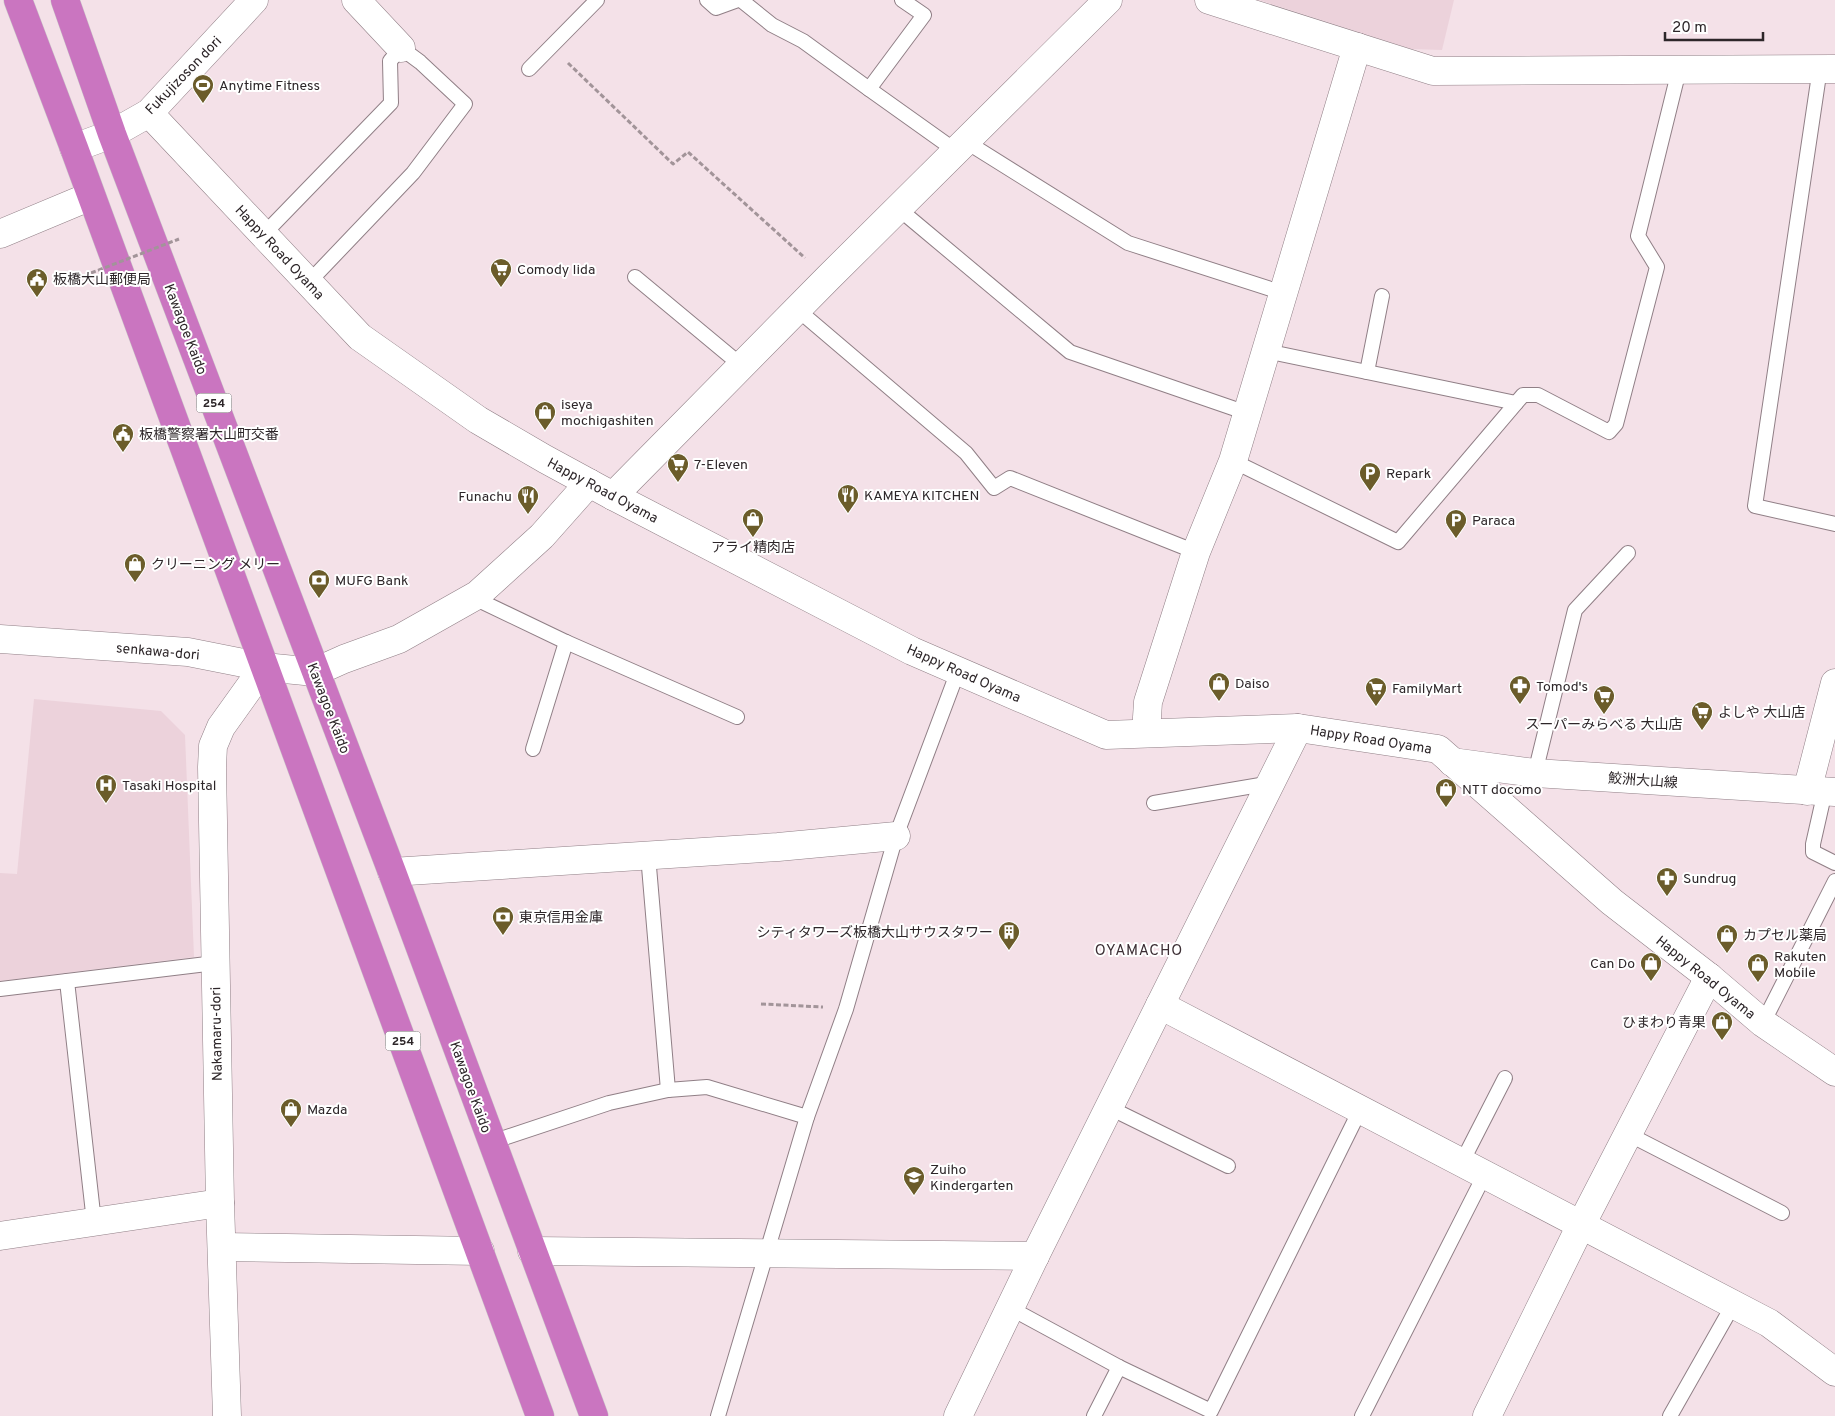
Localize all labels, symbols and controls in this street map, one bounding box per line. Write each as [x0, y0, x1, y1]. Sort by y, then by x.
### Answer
scale bar [1665, 10, 1762, 42]
text: 20 m [1672, 19, 1707, 38]
street label: Fukujizoson dori [142, 33, 226, 119]
sports icon: Anytime Fitness [191, 73, 215, 104]
place label: Anytime Fitness [219, 78, 320, 95]
street label: Happy Road Oyama [231, 202, 327, 304]
supermarket icon: Comody Iida [489, 257, 513, 288]
place label: Comody Iida [517, 262, 595, 279]
public building icon: 板橋大山郵便局 [25, 267, 49, 298]
place label: 板橋大山郵便局 [53, 272, 151, 289]
street label: Kawagoe Kaido [159, 282, 210, 378]
road number: 254 [196, 393, 232, 412]
place label: iseya mochigashiten [561, 397, 654, 430]
shop icon: iseya mochigashiten [533, 400, 557, 431]
public building icon: 板橋警察署大山町交番 [111, 422, 135, 453]
place label: 板橋警察署大山町交番 [139, 427, 279, 444]
supermarket icon: 7-Eleven [666, 452, 690, 483]
street label: Happy Road Oyama [544, 455, 661, 528]
place label: 7-Eleven [694, 457, 748, 474]
parking icon: Repark [1358, 461, 1382, 492]
place label: Repark [1386, 466, 1431, 483]
restaurant icon: KAMEYA KITCHEN [836, 483, 860, 514]
restaurant icon: Funachu [516, 484, 540, 515]
place label: KAMEYA KITCHEN [864, 488, 979, 505]
place label: Funachu [458, 489, 512, 506]
shop icon: アライ精肉店 [741, 507, 765, 538]
parking icon: Paraca [1444, 508, 1468, 539]
place label: Paraca [1472, 513, 1515, 530]
place label: アライ精肉店 [711, 539, 795, 557]
shop icon: クリーニング メリー [123, 552, 147, 583]
place label: クリーニング メリー [151, 557, 280, 574]
bank icon: MUFG Bank [307, 568, 331, 599]
place label: MUFG Bank [335, 573, 408, 590]
street label: senkawa-dori [115, 640, 200, 665]
street label: Happy Road Oyama [904, 642, 1023, 707]
street label: Kawagoe Kaido [302, 661, 353, 757]
shop icon: Daiso [1207, 671, 1231, 702]
pharmacy icon: Tomod's [1508, 674, 1532, 705]
place label: Daiso [1235, 676, 1270, 693]
supermarket icon: FamilyMart [1364, 676, 1388, 707]
place label: Tomod's [1536, 679, 1588, 696]
place label: FamilyMart [1392, 681, 1462, 698]
supermarket icon: スーパーみらべる 大山店 [1592, 684, 1616, 715]
supermarket icon: よしや 大山店 [1690, 700, 1714, 731]
place label: よしや 大山店 [1718, 705, 1805, 722]
place label: スーパーみらべる 大山店 [1525, 717, 1683, 734]
street label: Happy Road Oyama [1309, 722, 1433, 759]
street label: 鮫洲大山線 [1607, 770, 1678, 792]
hospital icon: Tasaki Hospital [94, 773, 118, 804]
shop icon: NTT docomo [1434, 777, 1458, 808]
place label: Tasaki Hospital [122, 778, 216, 795]
place label: NTT docomo [1462, 782, 1542, 799]
pharmacy icon: Sundrug [1655, 866, 1679, 897]
place label: Sundrug [1683, 871, 1736, 888]
bank icon: 東京信用金庫 [491, 905, 515, 936]
place label: 東京信用金庫 [519, 910, 603, 927]
building icon: シティタワーズ板橋大山サウスタワー [997, 920, 1021, 951]
shop icon: カプセル薬局 [1715, 923, 1739, 954]
place label: シティタワーズ板橋大山サウスタワー [757, 924, 993, 942]
place label: カプセル薬局 [1743, 928, 1827, 945]
street label: Happy Road Oyama [1652, 933, 1758, 1023]
district label: OYAMACHO [1095, 942, 1183, 961]
place label: Rakuten Mobile [1774, 949, 1826, 982]
shop icon: Can Do [1639, 951, 1663, 982]
shop icon: Rakuten Mobile [1746, 952, 1770, 983]
place label: Can Do [1590, 956, 1635, 973]
street label: Nakamaru-dori [208, 987, 227, 1081]
shop icon: ひまわり青果 [1710, 1010, 1734, 1041]
place label: ひまわり青果 [1622, 1015, 1706, 1032]
road number: 254 [386, 1032, 420, 1050]
street label: Kawagoe Kaido [445, 1040, 494, 1136]
shop icon: Mazda [279, 1097, 303, 1128]
place label: Mazda [307, 1102, 347, 1119]
place label: Zuiho Kindergarten [930, 1162, 1013, 1195]
school or university icon: Zuiho Kindergarten [902, 1165, 926, 1196]

